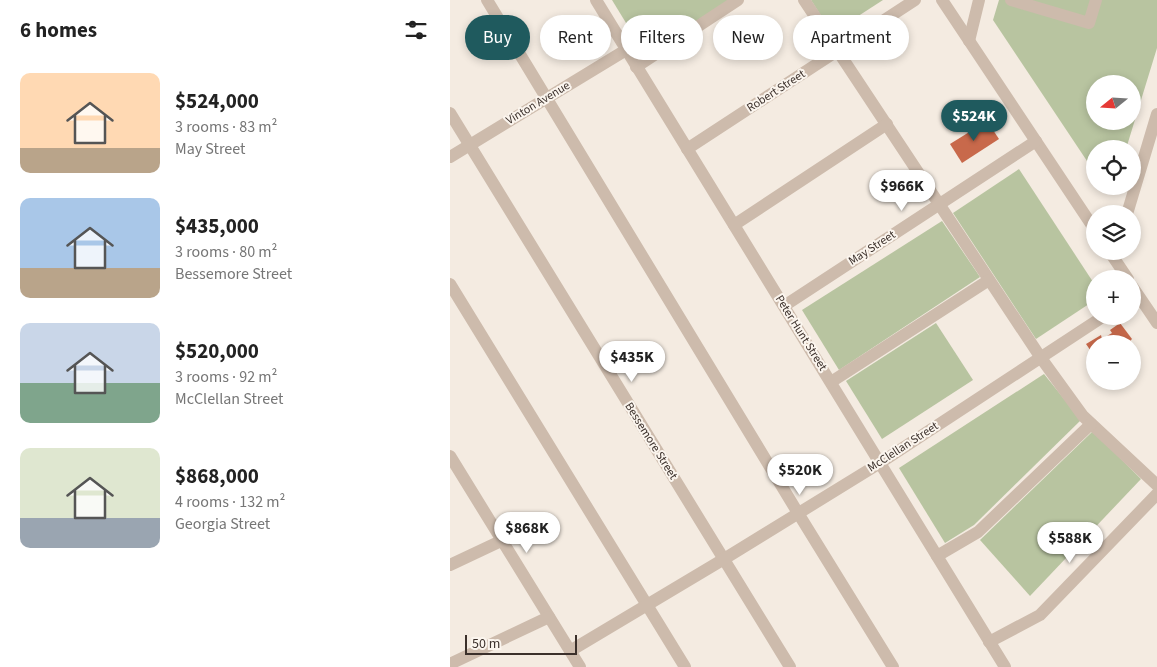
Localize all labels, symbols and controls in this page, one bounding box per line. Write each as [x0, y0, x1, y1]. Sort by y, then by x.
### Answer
text: 6 homes [20, 15, 97, 45]
chip: Buy [465, 15, 530, 60]
chip: Rent [540, 15, 611, 60]
chip: Filters [621, 15, 703, 60]
chip: New [713, 15, 783, 60]
chip: Apartment [793, 15, 909, 60]
icon: filters [402, 16, 430, 44]
street label: Robert Street [743, 66, 809, 116]
north arrow [1086, 75, 1141, 130]
map controls [1086, 75, 1141, 390]
street label: Vinton Avenue [503, 77, 573, 129]
text: $524,000 [175, 86, 259, 116]
icon: home [60, 93, 120, 153]
pin: $524K [939, 100, 1009, 142]
text: $524K [952, 105, 996, 127]
text: 3 rooms · 83 m² [175, 116, 277, 138]
text: May Street [175, 138, 245, 160]
button: locate [1086, 140, 1141, 195]
pin: $966K [867, 170, 937, 212]
text: $966K [880, 175, 924, 197]
button: layers [1086, 205, 1141, 260]
text: $435,000 [175, 211, 259, 241]
icon: home [60, 218, 120, 278]
street label: May Street [845, 226, 899, 270]
text: 3 rooms · 80 m² [175, 241, 277, 263]
text: Bessemore Street [175, 263, 292, 285]
button: + [1086, 270, 1141, 325]
street label: Peter Hunt Street [771, 292, 831, 374]
button: − [1086, 335, 1141, 390]
text: $520,000 [175, 336, 259, 366]
pin: $435K [597, 340, 667, 383]
icon: home [60, 343, 120, 403]
text: $435K [610, 346, 654, 368]
text: 3 rooms · 92 m² [175, 366, 277, 388]
text: McClellan Street [175, 388, 283, 410]
street label: Bessemore Street [620, 399, 682, 483]
street label: McClellan Street [864, 418, 942, 476]
pin: $520K [765, 454, 835, 496]
text: $520K [778, 459, 822, 481]
text: $868,000 [175, 461, 259, 491]
icon: home [60, 468, 120, 528]
text: 4 rooms · 132 m² [175, 491, 285, 513]
pin: $868K [492, 512, 562, 554]
text: Georgia Street [175, 513, 270, 535]
text: $868K [505, 517, 549, 539]
pin: $588K [1035, 522, 1105, 564]
text: $588K [1048, 527, 1092, 549]
scale bar [465, 632, 578, 655]
text: 50 m [472, 634, 500, 654]

